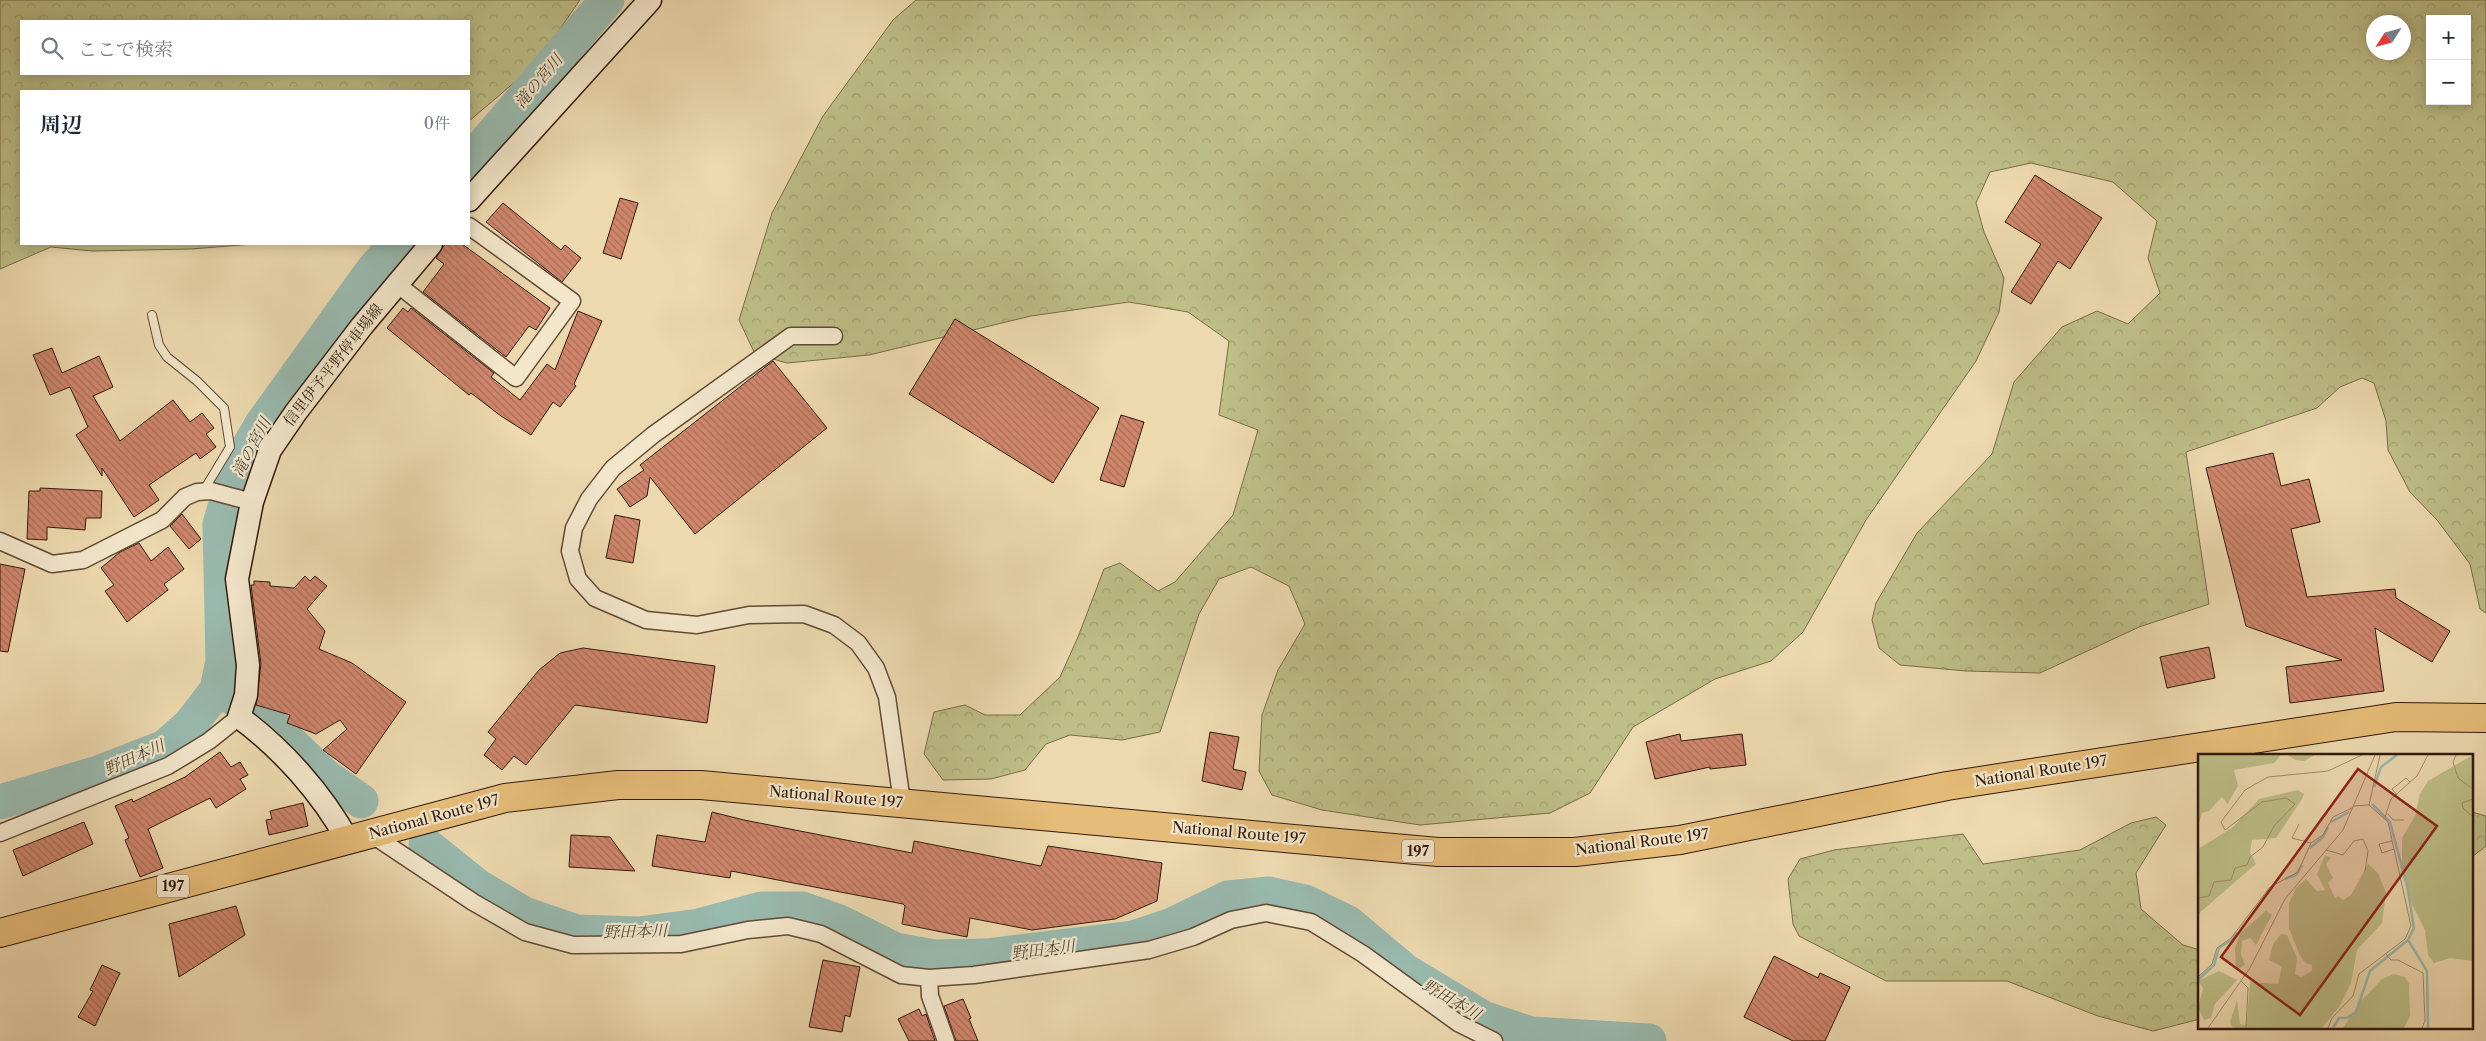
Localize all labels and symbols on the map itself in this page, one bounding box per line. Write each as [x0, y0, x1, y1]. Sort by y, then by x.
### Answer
north arrow [2366, 15, 2411, 60]
water label: 滝の宮川 [510, 49, 568, 112]
street label: 信里伊予平野停車場線 [279, 300, 386, 430]
water label: 滝の宮川 [227, 412, 276, 480]
water label: 野田本川 [101, 734, 169, 779]
street label: National Route 197 [1973, 751, 2109, 790]
inset map [2198, 754, 2474, 1028]
street label: National Route 197 [768, 781, 904, 812]
street label: National Route 197 [367, 790, 502, 843]
street label: National Route 197 [1171, 817, 1307, 848]
street label: National Route 197 [1574, 824, 1710, 859]
road number: 197 [1402, 839, 1434, 862]
road number: 197 [157, 874, 189, 898]
water label: 野田本川 [603, 920, 669, 942]
water label: 野田本川 [1010, 935, 1078, 963]
water label: 野田本川 [1419, 974, 1486, 1025]

